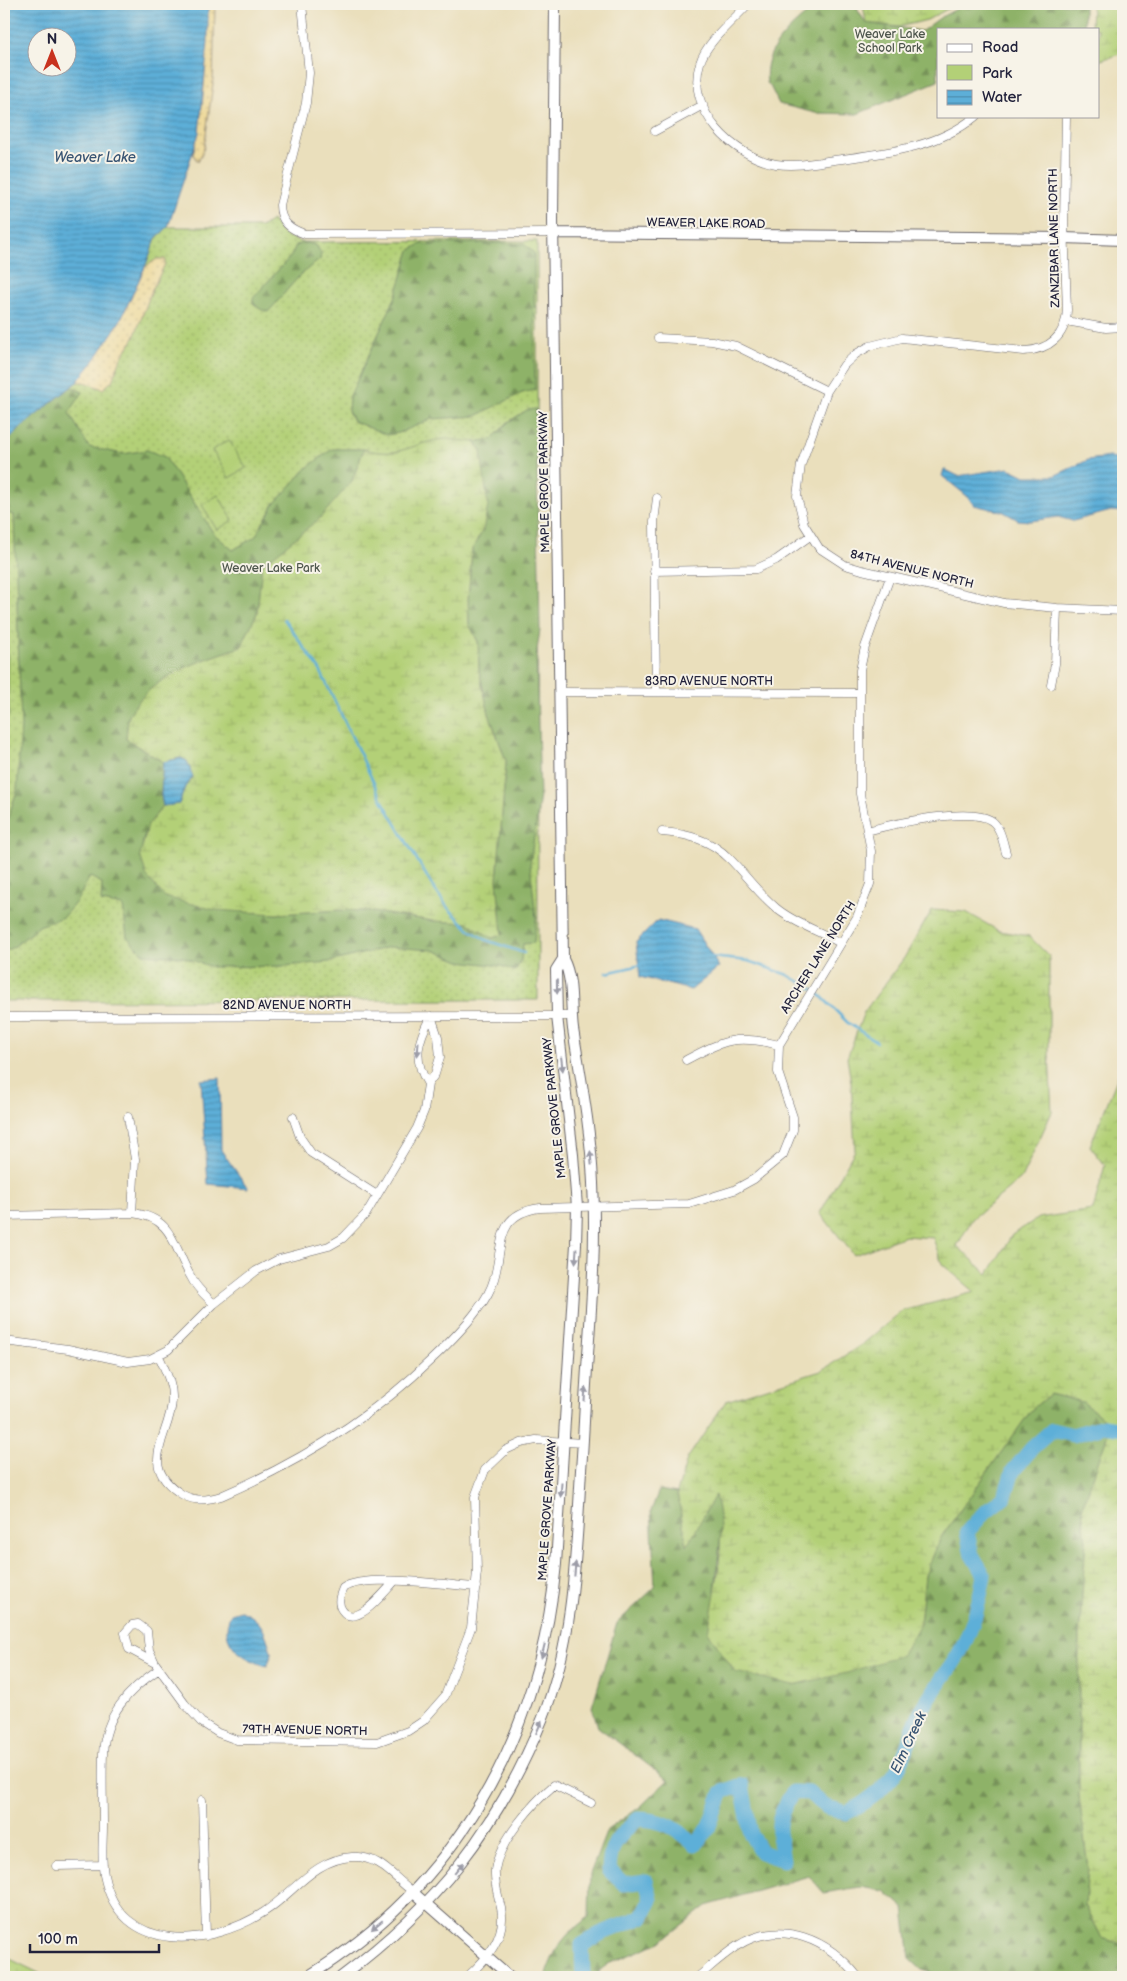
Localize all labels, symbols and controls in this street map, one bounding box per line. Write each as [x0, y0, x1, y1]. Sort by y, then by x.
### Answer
park label: Weaver Lake School Park [855, 27, 925, 56]
north arrow [28, 28, 78, 78]
legend [937, 28, 1100, 118]
text: N [47, 31, 57, 48]
text: Road [982, 38, 1018, 57]
text: Park [982, 64, 1013, 83]
text: Water [982, 88, 1022, 107]
water label: Weaver Lake [54, 149, 136, 166]
street label: ZANZIBAR LANE NORTH [1046, 168, 1063, 309]
street label: WEAVER LAKE ROAD [646, 215, 766, 232]
street label: MAPLE GROVE PARKWAY [536, 410, 553, 553]
street label: 84TH AVENUE NORTH [849, 547, 975, 592]
park label: Weaver Lake Park [222, 561, 320, 576]
street label: 83RD AVENUE NORTH [645, 674, 773, 689]
street label: ARCHER LANE NORTH [778, 898, 859, 1016]
one-way arrow [553, 979, 561, 995]
street label: 82ND AVENUE NORTH [223, 998, 351, 1013]
street label: MAPLE GROVE PARKWAY [540, 1036, 569, 1179]
one-way arrow [414, 1042, 422, 1058]
one-way arrow [558, 1057, 566, 1073]
one-way arrow [587, 1150, 595, 1166]
one-way arrow [571, 1248, 579, 1264]
one-way arrow [582, 1386, 590, 1402]
street label: MAPLE GROVE PARKWAY [535, 1438, 560, 1581]
one-way arrow [557, 1482, 565, 1498]
one-way arrow [571, 1561, 579, 1577]
one-way arrow [539, 1644, 547, 1659]
water label: Elm Creek [887, 1708, 931, 1776]
one-way arrow [535, 1720, 543, 1734]
street label: 79TH AVENUE NORTH [242, 1722, 368, 1739]
one-way arrow [453, 1861, 464, 1874]
one-way arrow [370, 1920, 383, 1931]
scale bar [30, 1921, 159, 1953]
text: 100 m [38, 1930, 78, 1949]

